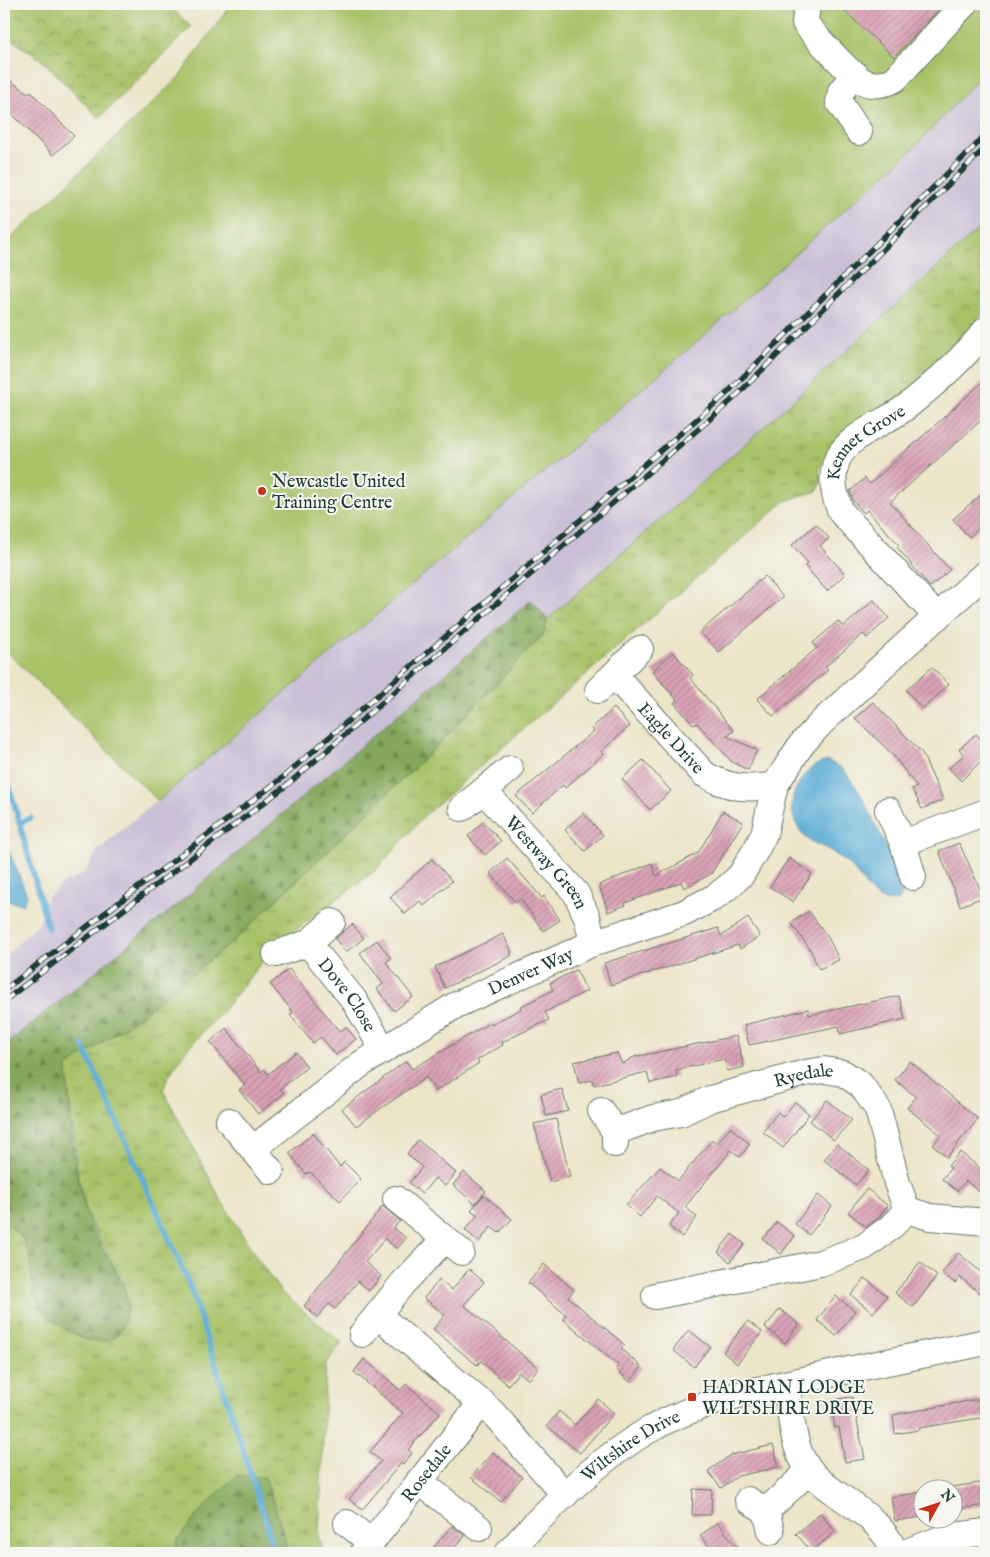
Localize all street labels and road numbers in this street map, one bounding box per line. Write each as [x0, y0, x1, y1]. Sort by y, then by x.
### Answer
street label: Kennet Grove [823, 401, 911, 482]
street label: Eagle Drive [632, 698, 709, 780]
street label: Westway Green [499, 812, 592, 914]
street label: Denver Way [485, 943, 578, 1002]
street label: Dove Close [312, 954, 380, 1037]
street label: Ryedale [772, 1060, 835, 1094]
street label: Wiltshire Drive [577, 1406, 684, 1488]
street label: Rosedale [397, 1440, 458, 1508]

